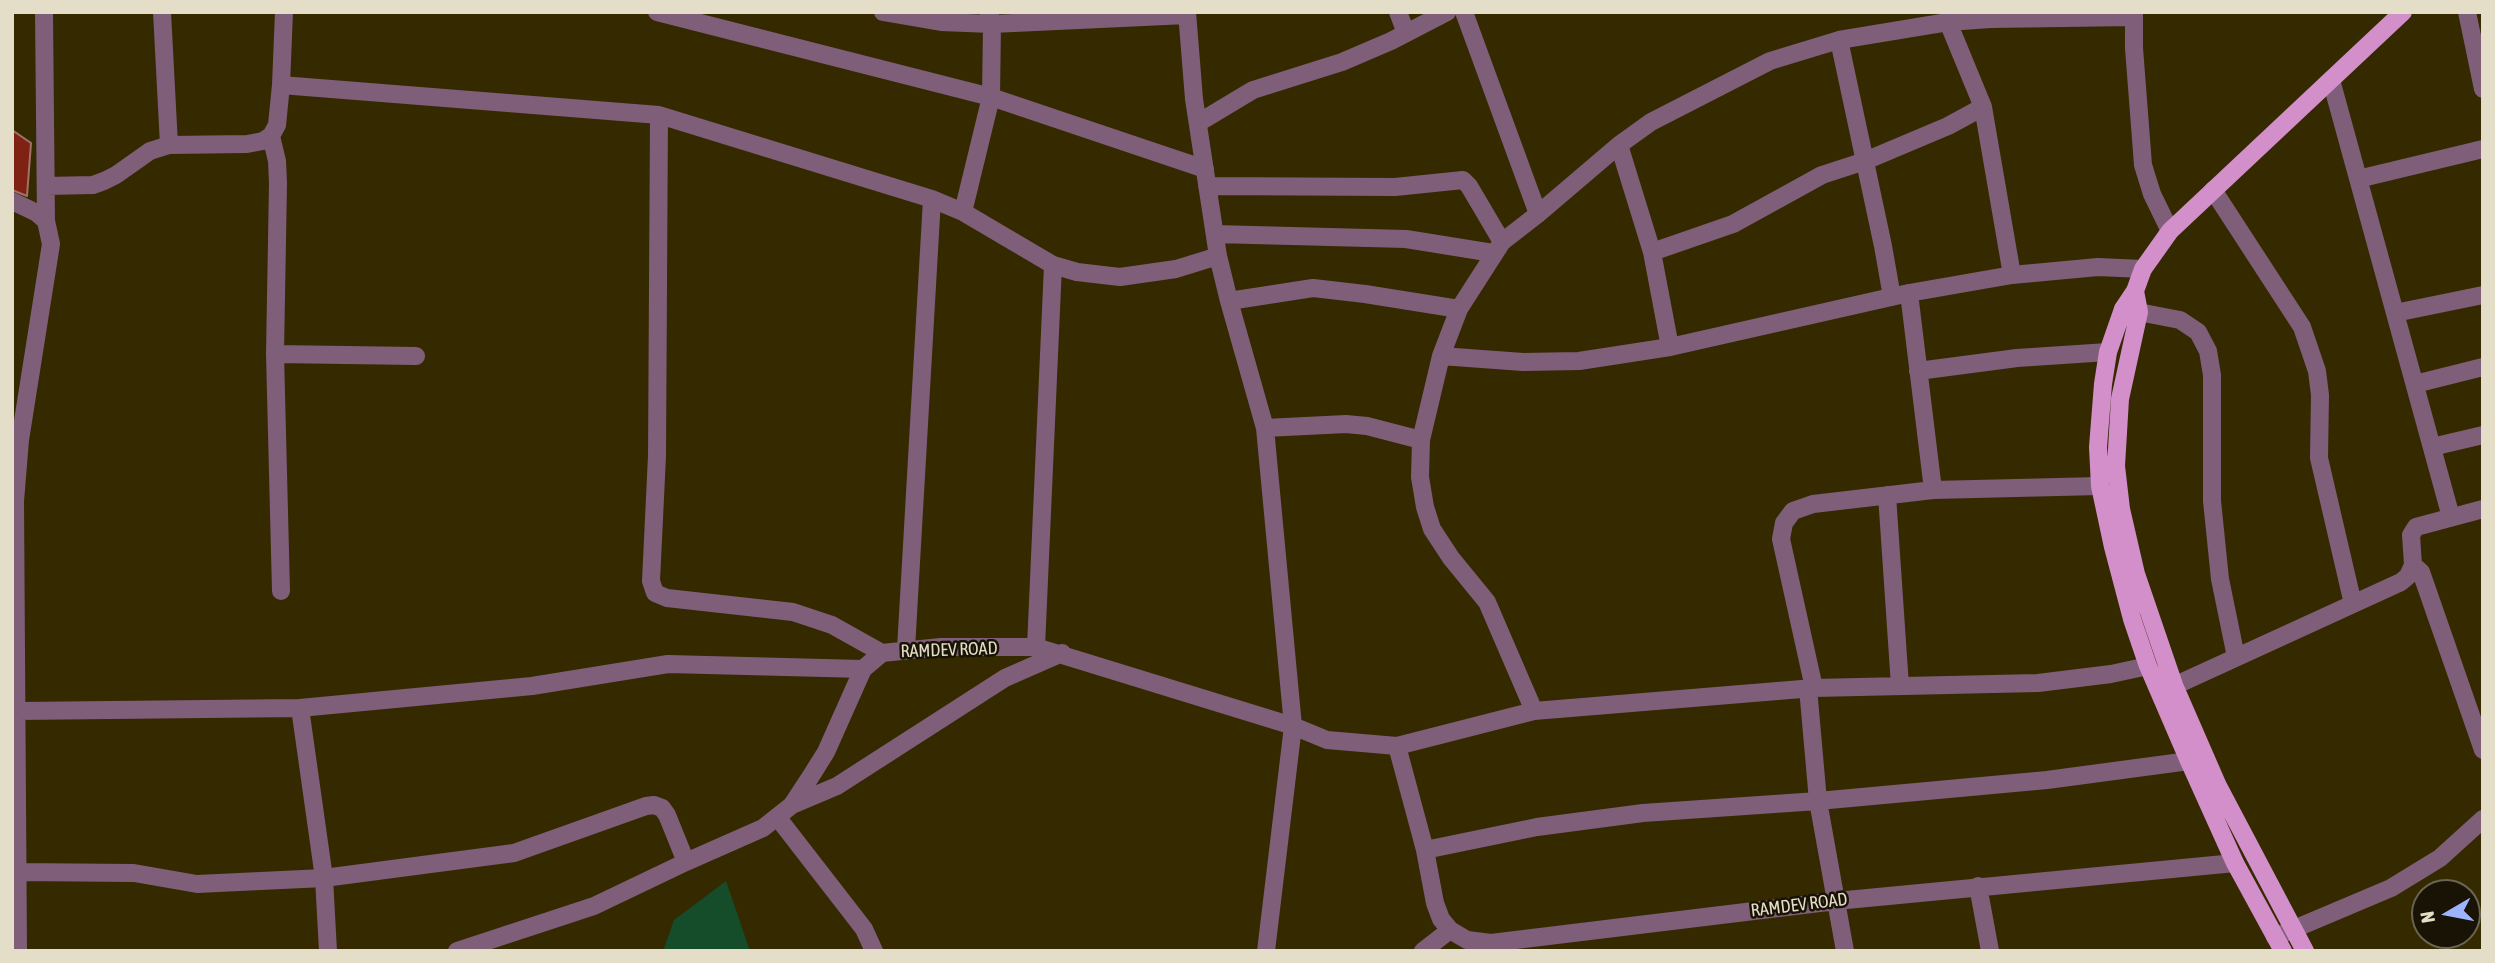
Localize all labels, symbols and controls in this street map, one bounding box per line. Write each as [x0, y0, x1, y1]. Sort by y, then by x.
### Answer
street label: RAMDEV ROAD [900, 638, 998, 662]
north arrow [2411, 879, 2481, 949]
street label: RAMDEV ROAD [1749, 888, 1849, 922]
text: N [2415, 910, 2439, 925]

